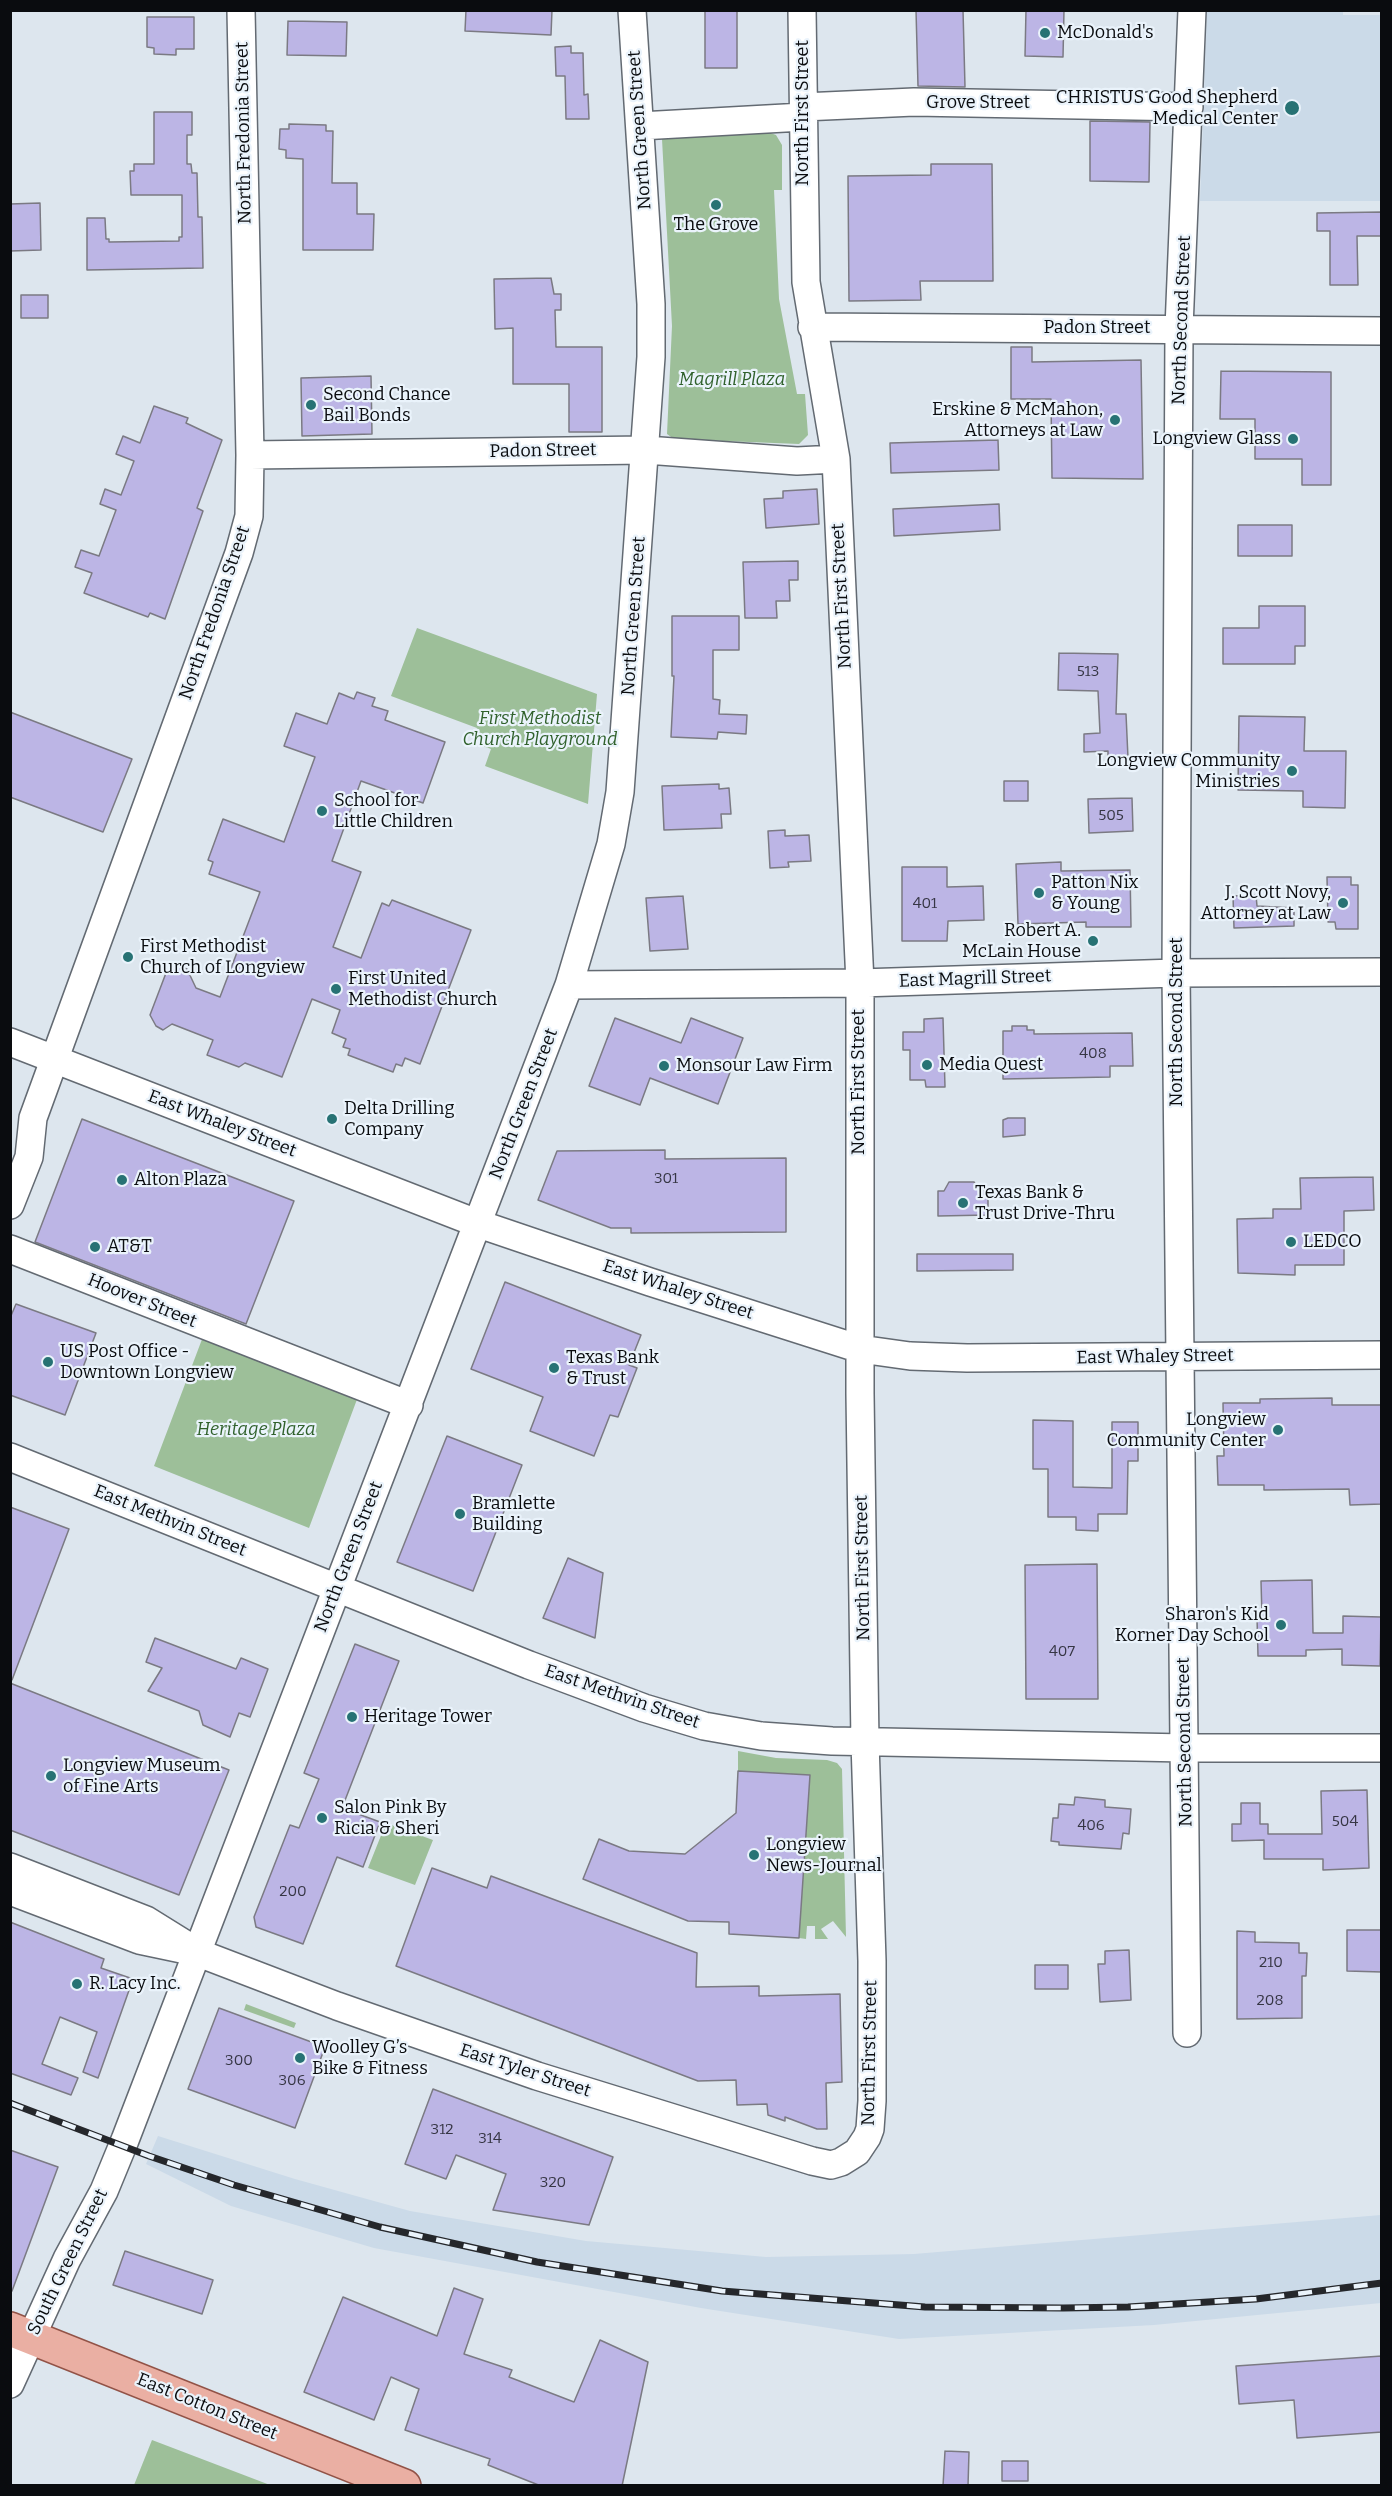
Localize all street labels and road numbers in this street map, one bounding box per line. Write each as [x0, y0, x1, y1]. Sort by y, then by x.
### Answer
street label: North First Street [792, 40, 814, 186]
street label: North Fredonia Street [232, 42, 256, 224]
street label: North Green Street [624, 50, 656, 210]
street label: Grove Street [926, 92, 1030, 114]
street label: North Second Street [1168, 235, 1196, 405]
street label: Padon Street [1044, 317, 1150, 339]
street label: Padon Street [489, 439, 597, 463]
street label: North Fredonia Street [175, 523, 255, 703]
street label: North First Street [827, 523, 857, 669]
street label: North Green Street [618, 536, 650, 696]
street label: North Second Street [1166, 937, 1188, 1107]
street label: East Magrill Street [898, 966, 1052, 992]
street label: North First Street [848, 1009, 870, 1155]
street label: North Green Street [485, 1026, 563, 1182]
street label: East Whaley Street [145, 1086, 299, 1162]
street label: East Whaley Street [600, 1255, 756, 1325]
street label: Hoover Street [84, 1269, 200, 1333]
street label: East Whaley Street [1076, 1345, 1234, 1369]
street label: North Green Street [310, 1479, 388, 1635]
street label: East Methvin Street [91, 1481, 249, 1561]
street label: North First Street [851, 1495, 875, 1641]
street label: North Second Street [1173, 1657, 1197, 1827]
street label: East Methvin Street [542, 1660, 702, 1734]
street label: North First Street [858, 1980, 882, 2126]
street label: East Tyler Street [457, 2040, 593, 2102]
street label: South Green Street [23, 2186, 113, 2338]
street label: East Cotton Street [133, 2369, 281, 2445]

